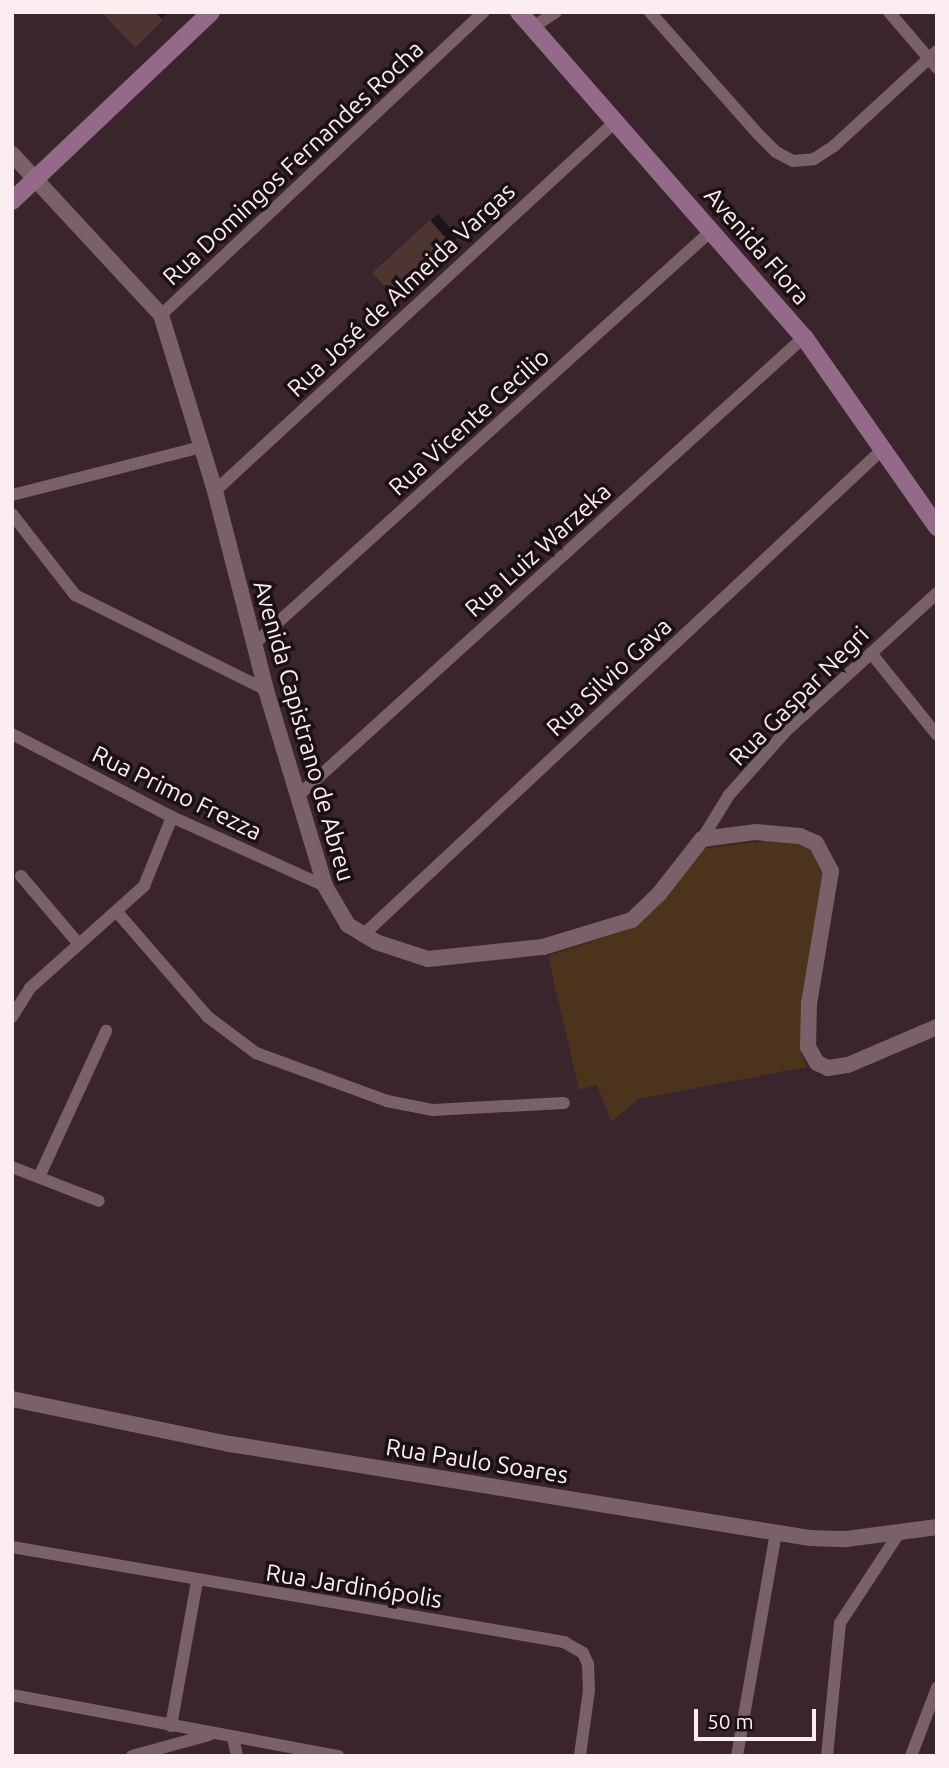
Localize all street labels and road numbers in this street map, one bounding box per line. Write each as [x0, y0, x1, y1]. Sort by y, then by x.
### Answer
street label: Rua Domingos Fernandes Rocha [157, 35, 429, 291]
street label: Rua José de Almeida Vargas [281, 177, 521, 403]
street label: Avenida Flora [698, 181, 816, 311]
street label: Rua Vicente Cecilio [383, 343, 555, 501]
street label: Rua Luiz Warzeka [459, 477, 617, 623]
street label: Avenida Capistrano de Abreu [247, 577, 361, 885]
street label: Rua Silvio Gava [540, 612, 678, 742]
street label: Rua Gaspar Negri [723, 620, 875, 772]
street label: Rua Primo Frezza [88, 740, 266, 846]
street label: Rua Paulo Soares [384, 1432, 570, 1490]
street label: Rua Jardinópolis [264, 1558, 444, 1614]

